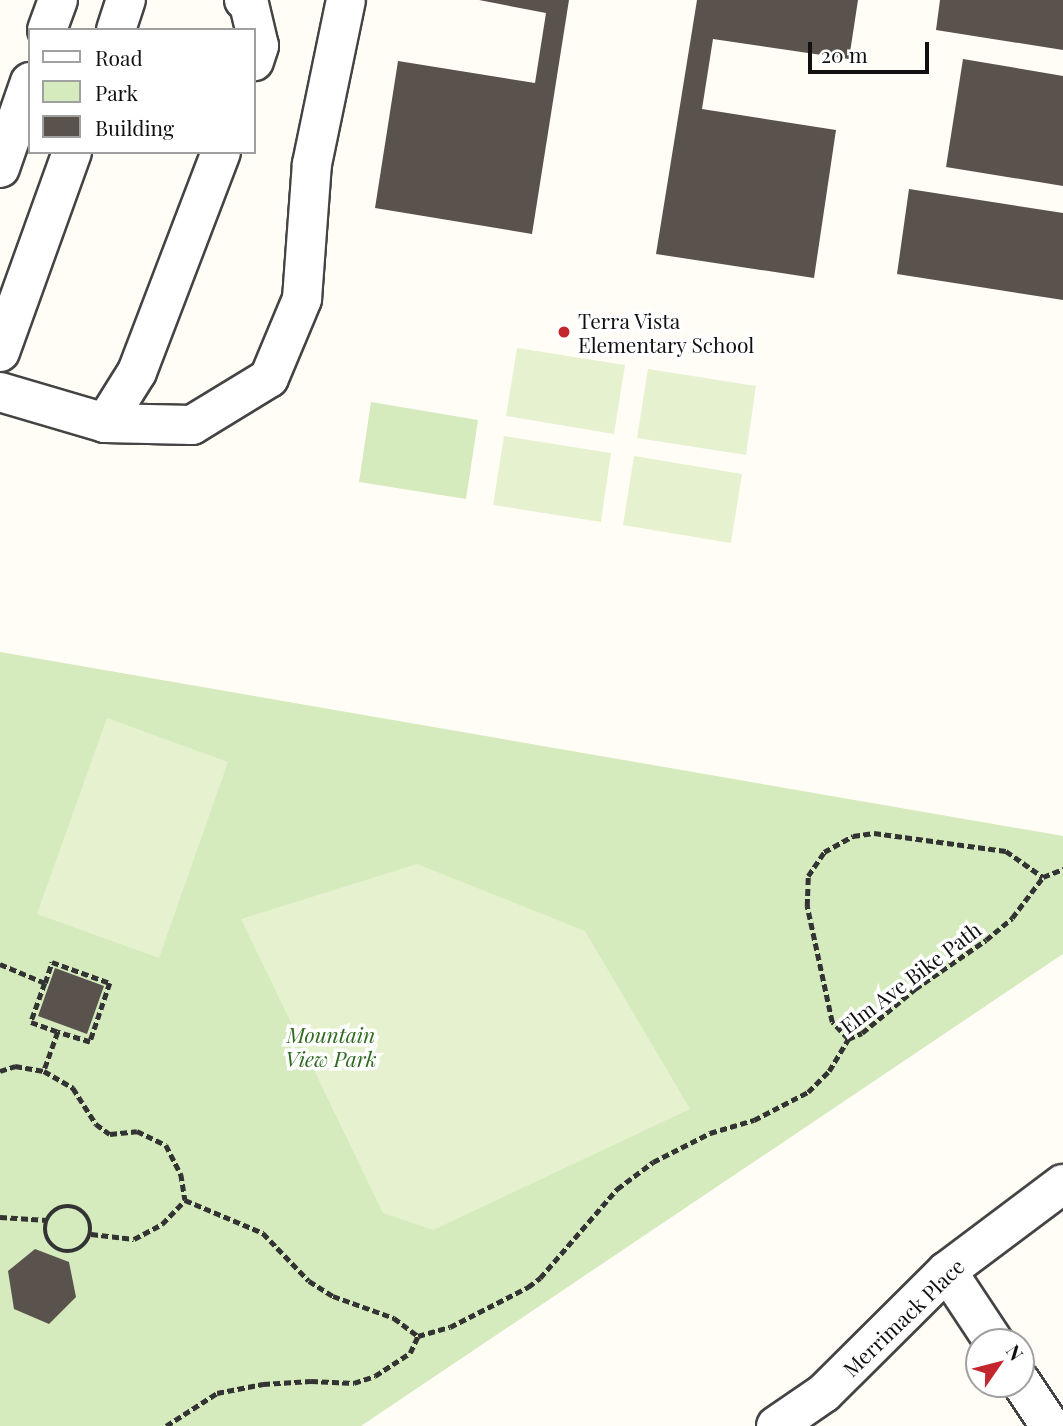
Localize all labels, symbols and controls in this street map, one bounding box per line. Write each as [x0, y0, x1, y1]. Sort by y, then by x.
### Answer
legend [28, 28, 256, 154]
scale bar [811, 28, 932, 72]
text: 20 m [821, 40, 868, 68]
text: Road [95, 43, 143, 71]
text: Park [95, 78, 138, 106]
text: Building [95, 113, 174, 141]
place label: Terra Vista Elementary School [578, 307, 755, 357]
marker: Terra Vista Elementary School [556, 324, 572, 340]
street label: Elm Ave Bike Path [834, 916, 986, 1038]
park label: Mountain View Park [285, 1021, 377, 1071]
street label: Merrimack Place [837, 1253, 969, 1381]
north arrow [965, 1328, 1035, 1398]
text: N [1001, 1339, 1030, 1365]

